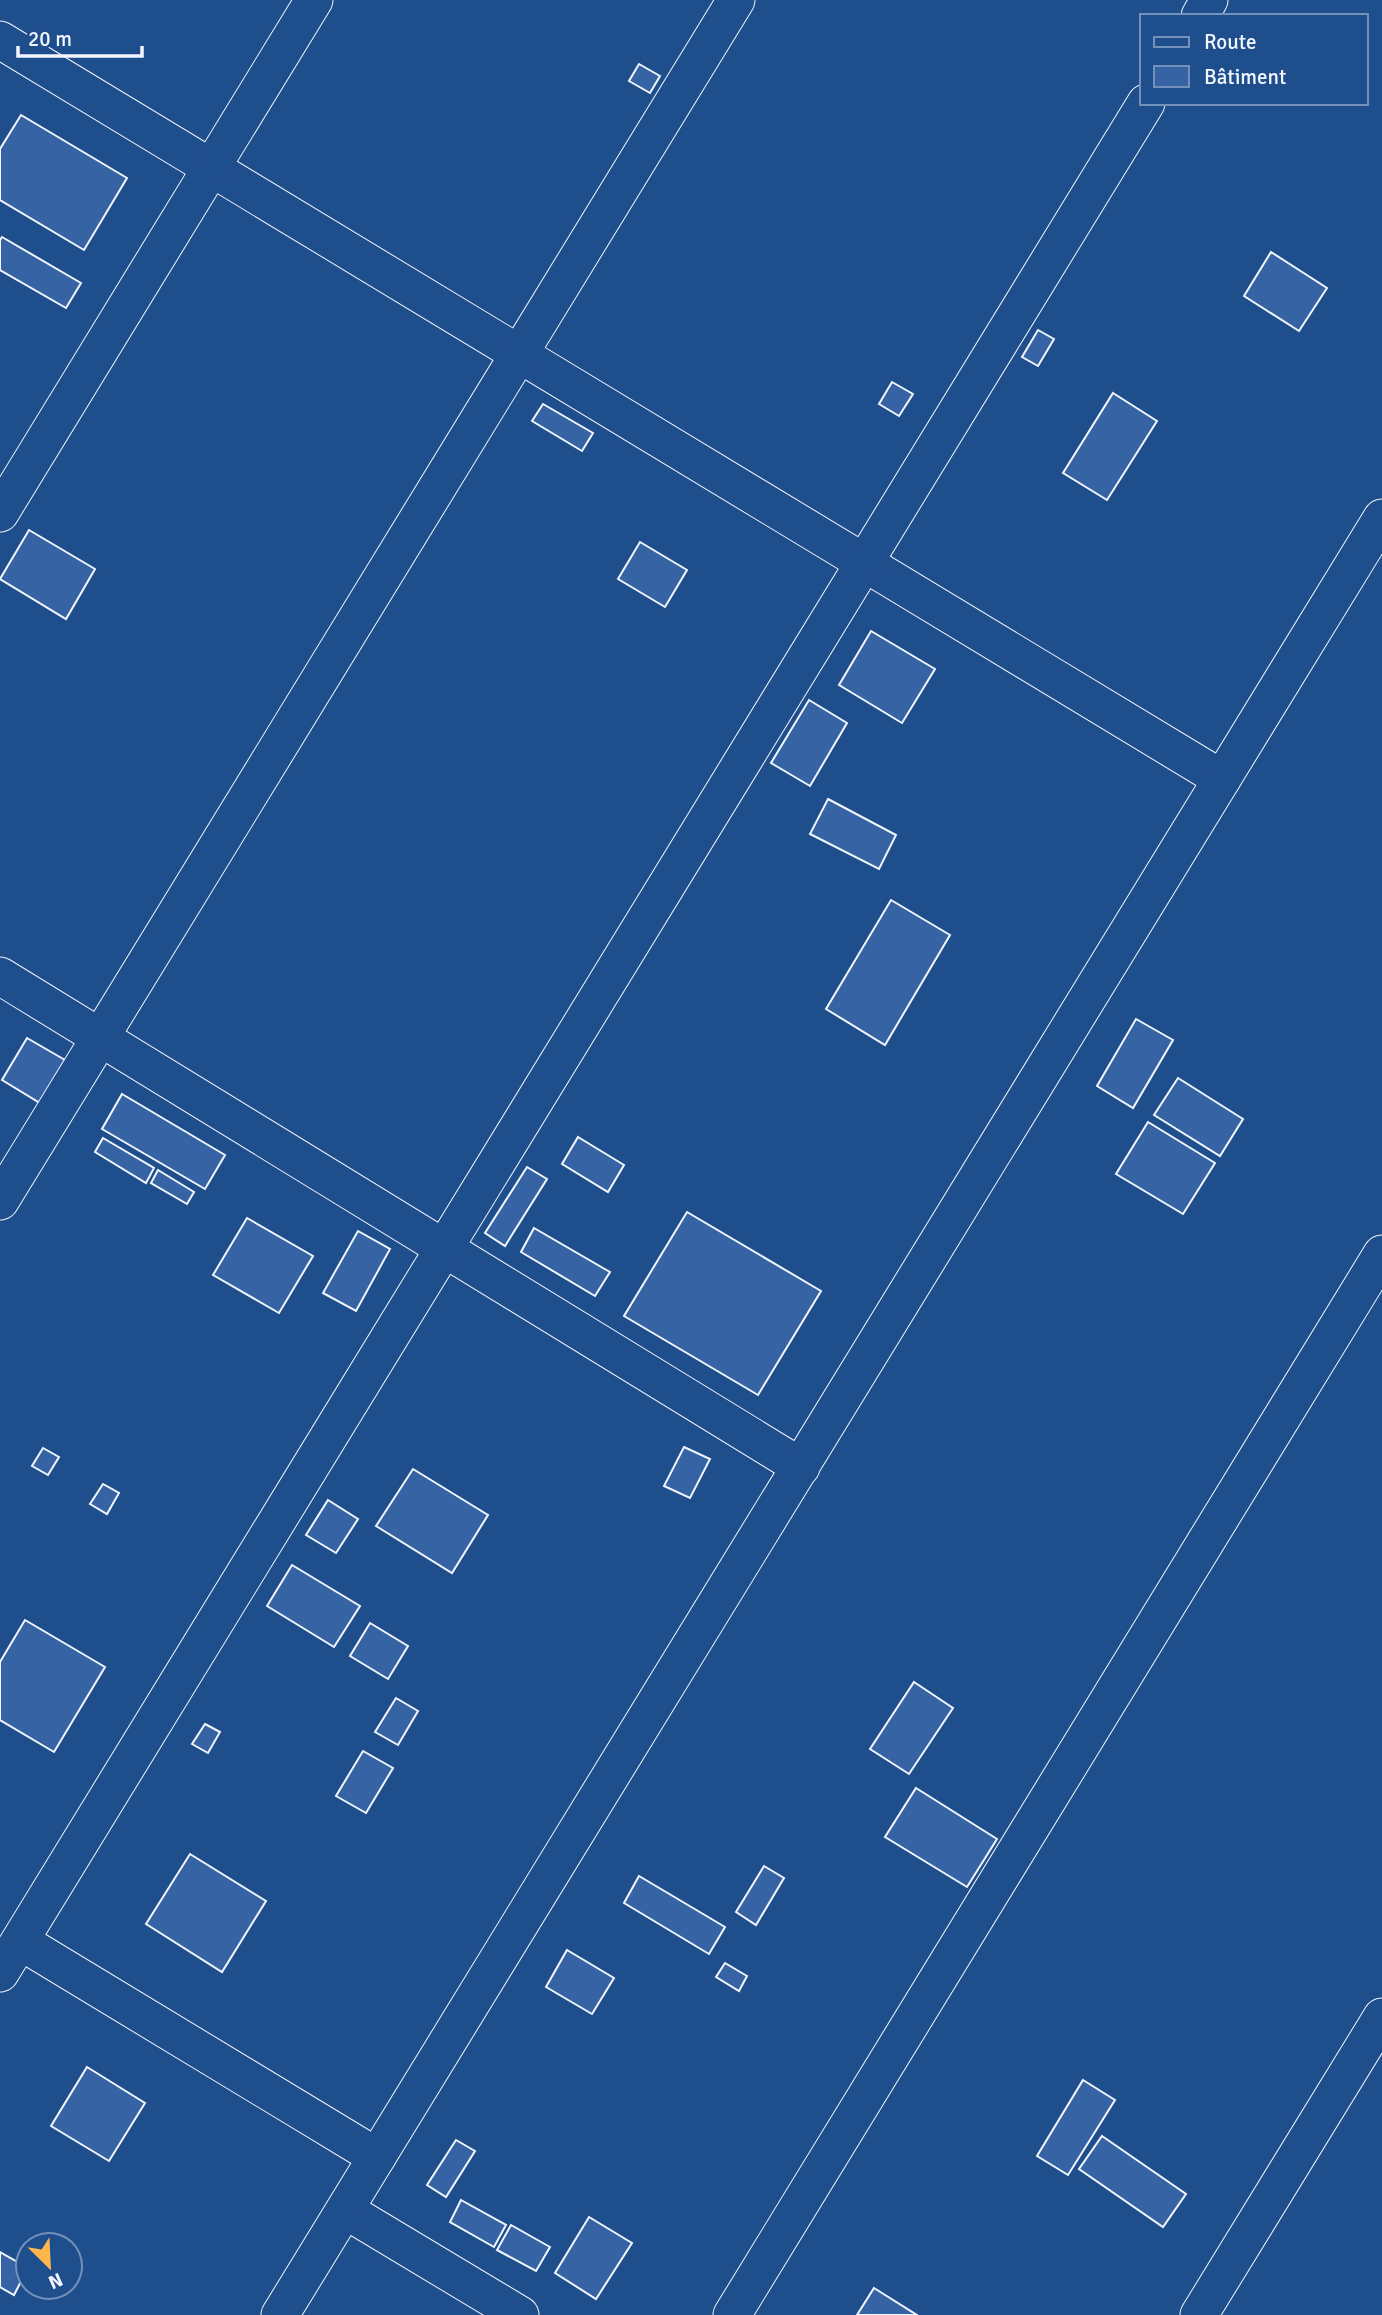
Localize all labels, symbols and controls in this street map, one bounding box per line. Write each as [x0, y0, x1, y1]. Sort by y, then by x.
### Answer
scale bar [18, 14, 142, 58]
legend [1140, 14, 1368, 105]
text: 20 m [28, 26, 72, 52]
text: Route [1204, 29, 1256, 55]
text: Bâtiment [1204, 64, 1286, 90]
north arrow [14, 2231, 84, 2301]
text: N [45, 2267, 66, 2294]

